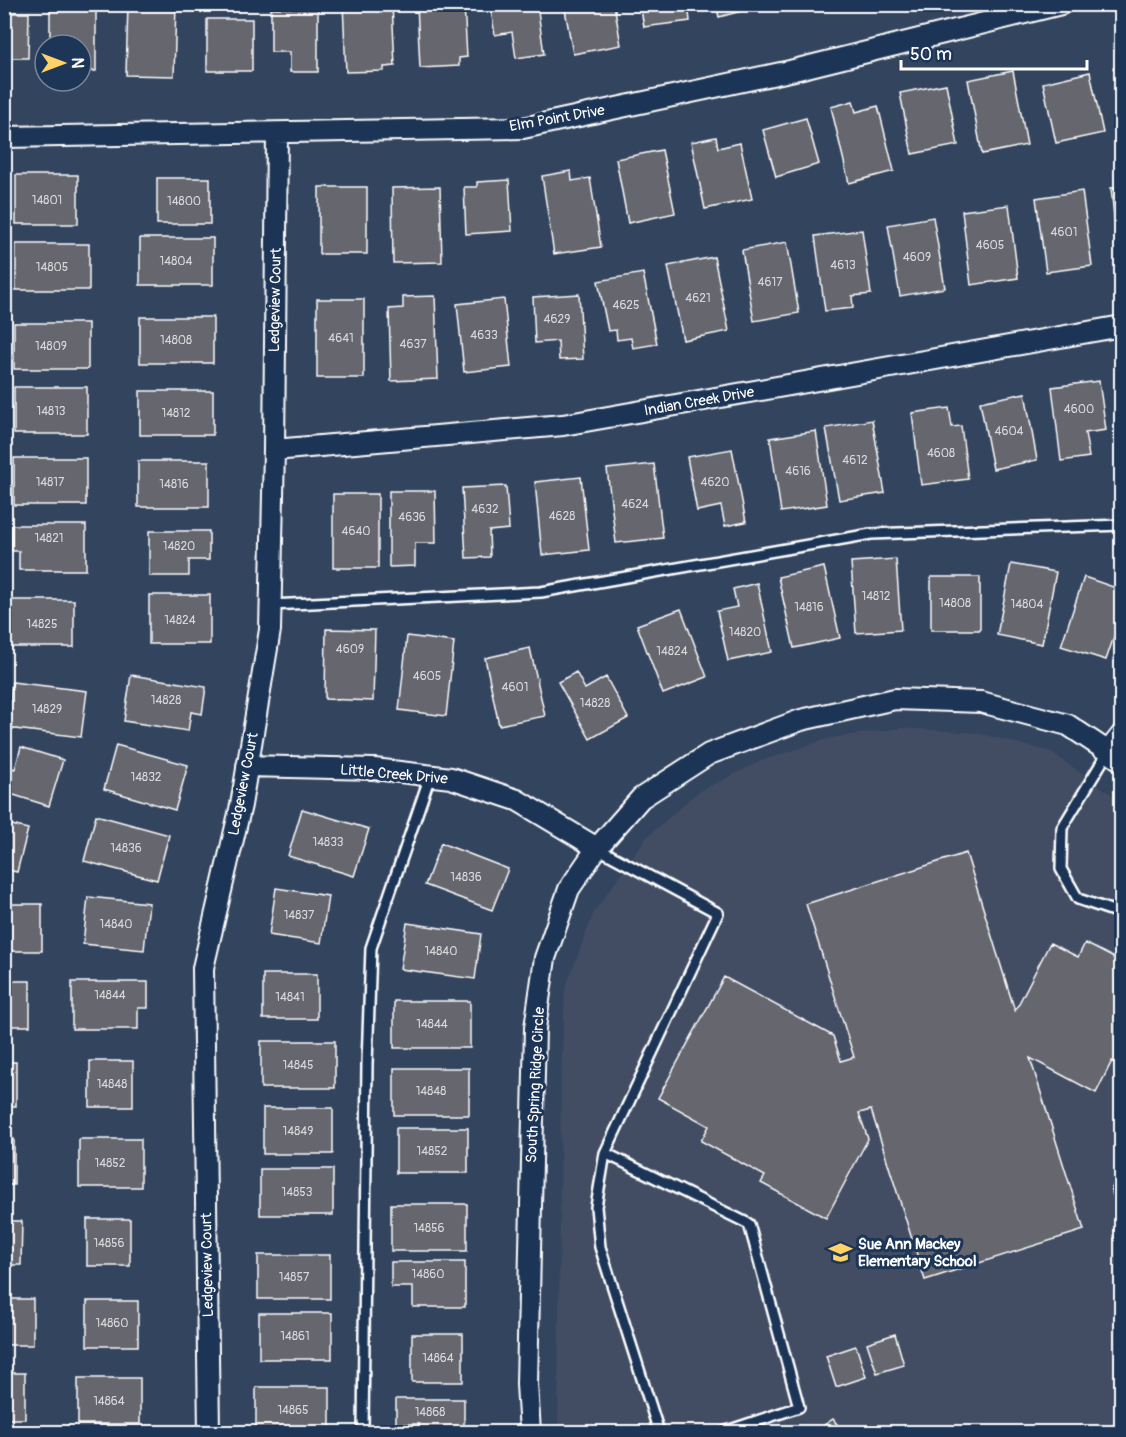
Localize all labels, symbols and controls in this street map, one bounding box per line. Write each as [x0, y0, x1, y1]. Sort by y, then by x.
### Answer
north arrow [33, 33, 93, 93]
scale bar [901, 33, 1087, 71]
text: 50 m [910, 43, 952, 66]
text: N [67, 58, 87, 69]
street label: Elm Point Drive [508, 101, 607, 136]
house number: 14801 [32, 193, 62, 208]
house number: 14800 [167, 194, 201, 209]
house number: 4601 [1051, 225, 1077, 240]
house number: 4605 [976, 238, 1004, 253]
street label: Ledgeview Court [265, 247, 286, 352]
house number: 4609 [903, 250, 931, 265]
house number: 14804 [160, 254, 192, 269]
house number: 4613 [830, 258, 856, 273]
house number: 14805 [36, 260, 68, 275]
house number: 4617 [758, 275, 783, 290]
house number: 4621 [685, 291, 711, 306]
house number: 4625 [612, 298, 640, 313]
house number: 4629 [544, 312, 570, 327]
house number: 4633 [470, 328, 498, 343]
house number: 4641 [328, 331, 354, 346]
house number: 14808 [160, 333, 192, 348]
house number: 4637 [400, 337, 427, 352]
house number: 14809 [35, 339, 67, 354]
street label: Indian Creek Drive [642, 382, 756, 421]
house number: 4600 [1064, 402, 1094, 417]
house number: 14813 [36, 404, 66, 419]
house number: 14812 [161, 406, 191, 421]
house number: 4604 [994, 424, 1024, 439]
house number: 4608 [927, 446, 955, 461]
house number: 4612 [842, 453, 868, 468]
house number: 4616 [785, 464, 811, 479]
house number: 14817 [36, 475, 65, 490]
house number: 4620 [701, 475, 729, 490]
house number: 14816 [159, 477, 189, 492]
house number: 4624 [621, 497, 649, 512]
house number: 4632 [471, 502, 499, 517]
house number: 4628 [549, 509, 575, 524]
house number: 4636 [398, 510, 426, 525]
house number: 4640 [341, 524, 371, 539]
house number: 14821 [34, 531, 64, 546]
house number: 14820 [163, 539, 195, 554]
house number: 14812 [861, 589, 891, 604]
house number: 14808 [939, 596, 971, 611]
house number: 14804 [1011, 597, 1043, 612]
house number: 14816 [794, 600, 824, 615]
house number: 14824 [164, 613, 196, 628]
house number: 14825 [27, 617, 57, 632]
house number: 14820 [729, 625, 761, 640]
house number: 4609 [336, 642, 364, 657]
house number: 14824 [656, 644, 688, 659]
house number: 4605 [413, 669, 441, 684]
house number: 4601 [502, 680, 528, 695]
house number: 14828 [151, 693, 181, 708]
house number: 14828 [580, 696, 610, 711]
house number: 14829 [32, 702, 62, 717]
street label: Ledgeview Court [224, 730, 263, 837]
street label: Little Creek Drive [339, 760, 449, 789]
house number: 14832 [130, 770, 162, 785]
house number: 14833 [312, 835, 344, 850]
house number: 14836 [110, 841, 142, 856]
house number: 14836 [450, 870, 482, 885]
house number: 14837 [284, 908, 315, 923]
house number: 14840 [100, 917, 132, 932]
house number: 14840 [425, 944, 457, 959]
house number: 14844 [94, 988, 126, 1003]
house number: 14841 [275, 990, 305, 1005]
street label: South Spring Ridge Circle [522, 1006, 549, 1164]
house number: 14844 [416, 1017, 448, 1032]
house number: 14845 [282, 1058, 314, 1073]
house number: 14848 [97, 1077, 127, 1092]
house number: 14848 [416, 1084, 446, 1099]
house number: 14849 [283, 1124, 313, 1139]
house number: 14852 [417, 1144, 448, 1159]
house number: 14852 [95, 1156, 126, 1171]
house number: 14853 [282, 1185, 313, 1200]
street label: Ledgeview Court [197, 1212, 218, 1317]
house number: 14856 [413, 1221, 445, 1236]
place label: Sue Ann Mackey Elementary School [858, 1235, 977, 1271]
house number: 14856 [93, 1236, 125, 1251]
school or university icon: Sue Ann Mackey Elementary School [827, 1240, 853, 1266]
house number: 14860 [412, 1267, 444, 1282]
house number: 14857 [279, 1270, 310, 1285]
house number: 14860 [96, 1316, 128, 1331]
house number: 14861 [280, 1329, 310, 1344]
house number: 14864 [422, 1351, 454, 1366]
house number: 14864 [93, 1394, 125, 1409]
house number: 14865 [277, 1403, 309, 1418]
house number: 14868 [415, 1405, 445, 1420]

